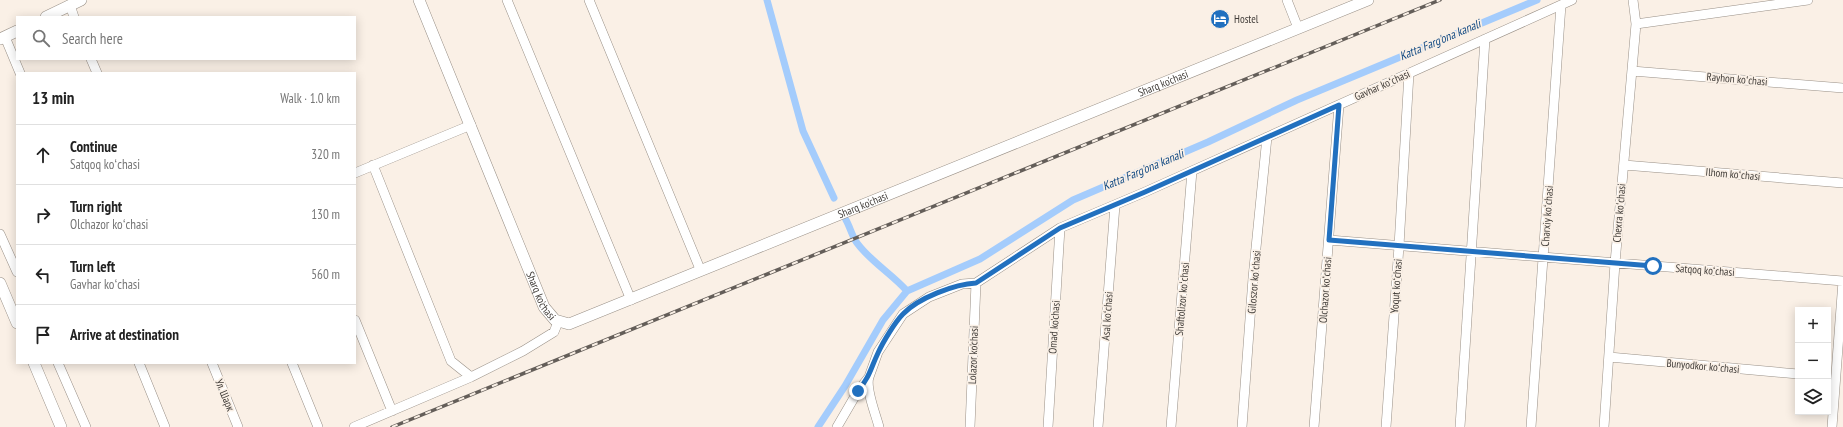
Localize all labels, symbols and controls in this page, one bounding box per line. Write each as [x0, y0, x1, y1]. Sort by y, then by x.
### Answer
hotel icon: Hostel [1209, 8, 1231, 30]
place label: Hostel [1234, 12, 1259, 26]
water label: Katta Farg'ona kanali [1397, 15, 1484, 63]
search box [16, 16, 356, 60]
icon: search [30, 27, 52, 49]
text: Search here [62, 29, 123, 48]
street label: Sharq ko'chasi [1136, 67, 1190, 100]
street label: Gavhar koʻchasi [1352, 67, 1412, 103]
street label: Rayhon koʻchasi [1706, 69, 1768, 89]
text: 13 min [32, 87, 74, 109]
text: Walk · 1.0 km [280, 90, 340, 107]
text: Continue [70, 137, 117, 156]
icon: ahead [32, 144, 54, 166]
water label: Katta Farg'ona kanali [1100, 145, 1187, 193]
text: 320 m [311, 146, 340, 163]
text: Satqoq koʻchasi [70, 156, 140, 173]
street label: Ilhom koʻchasi [1705, 165, 1761, 183]
street label: Chexra koʻchasi [1609, 183, 1629, 243]
street label: Charxiy koʻchasi [1538, 185, 1556, 247]
street label: Sharq ko'chasi [836, 188, 890, 221]
text: Turn right [70, 197, 122, 216]
icon: right [32, 204, 54, 226]
text: 130 m [311, 206, 340, 223]
text: Olchazor koʻchasi [70, 216, 148, 233]
street label: Giloszor koʻchasi [1244, 250, 1264, 314]
street label: Olchazor koʻchasi [1316, 256, 1334, 324]
text: Turn left [70, 257, 115, 276]
route start [1644, 257, 1662, 275]
street label: Yoqut koʻchasi [1387, 258, 1405, 314]
street label: Satqoq koʻchasi [1675, 261, 1735, 279]
street label: Shaftolizor koʻchasi [1172, 262, 1192, 336]
icon: left [32, 264, 54, 286]
text: 560 m [311, 266, 340, 283]
street label: Sharq ko'chasi [523, 269, 559, 323]
text: Gavhar koʻchasi [70, 276, 140, 293]
street label: Asal koʻchasi [1098, 291, 1116, 341]
street label: Omad ko'chasi [1045, 300, 1063, 354]
map controls [1795, 307, 1831, 415]
button: + [1795, 307, 1831, 343]
icon: arrive [32, 324, 54, 346]
text: Arrive at destination [70, 325, 179, 344]
street label: Lolazor ko'chasi [965, 326, 981, 384]
button: − [1795, 343, 1831, 379]
street label: Bunyodkor koʻchasi [1666, 356, 1740, 376]
street label: Ул. Шарк [212, 377, 238, 414]
button: layers [1795, 379, 1831, 415]
route end [849, 382, 867, 400]

